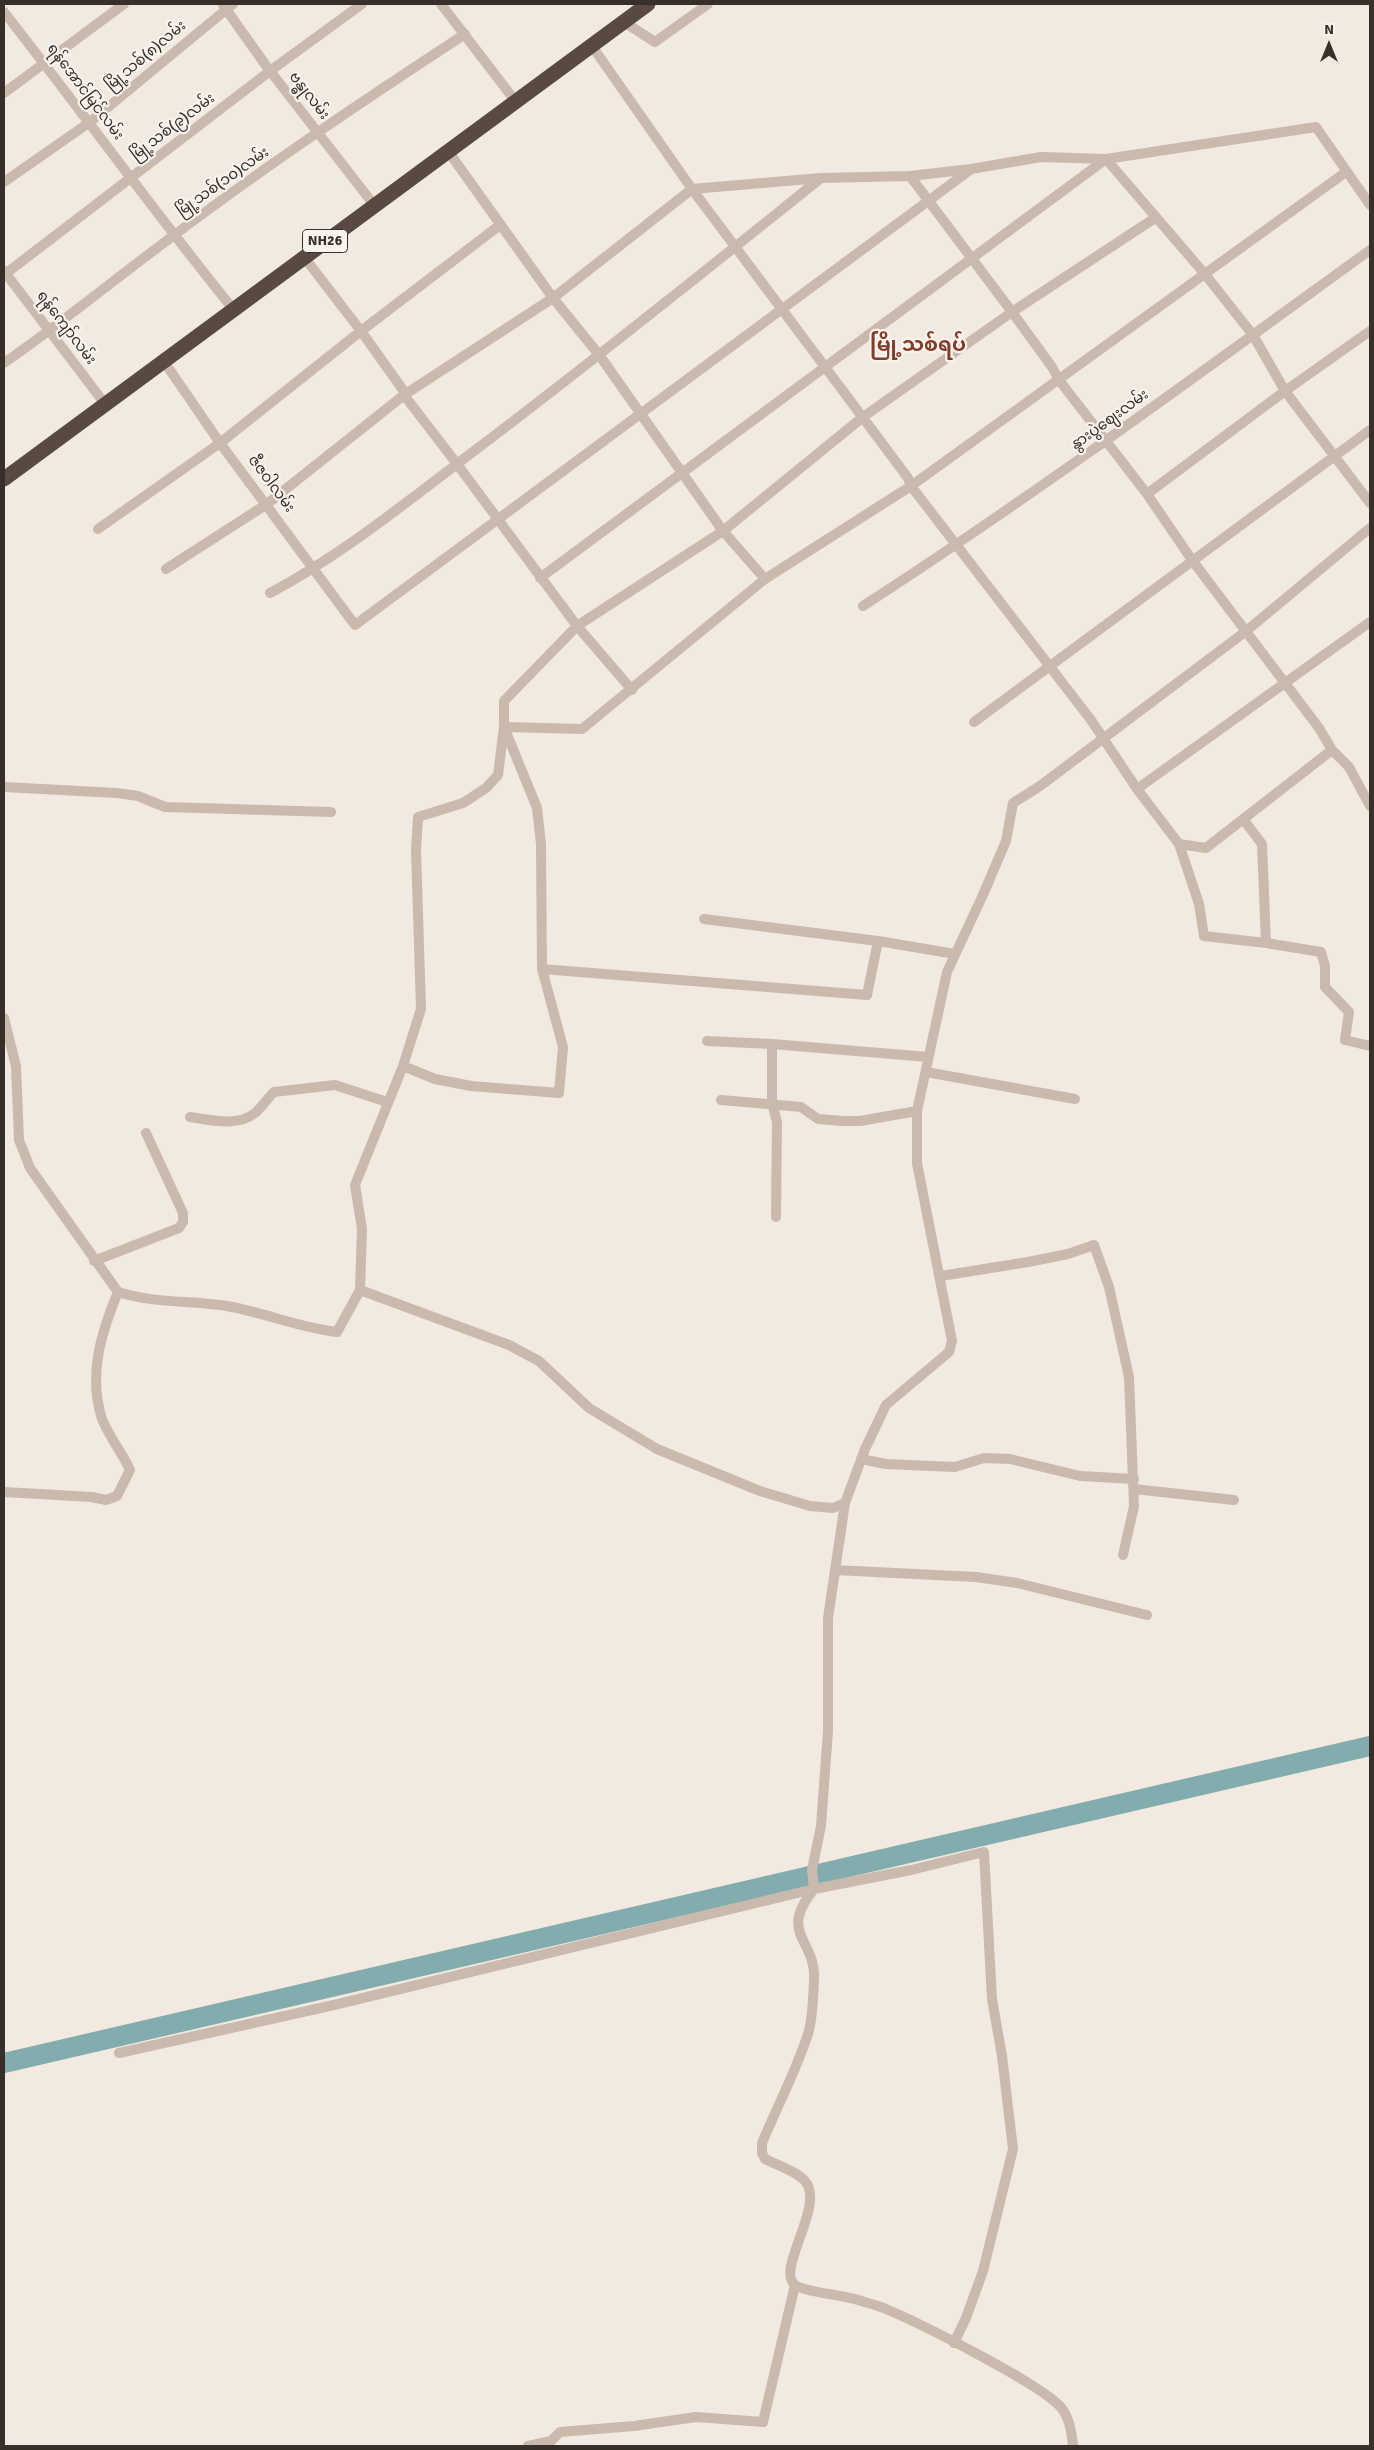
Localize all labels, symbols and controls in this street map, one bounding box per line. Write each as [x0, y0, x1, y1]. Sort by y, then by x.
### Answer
street label: မြို့သစ်(၈)လမ်း [102, 17, 190, 95]
north arrow [1304, 20, 1354, 70]
text: N [1324, 21, 1334, 38]
street label: ရန်အောင်မြင်လမ်း [43, 40, 127, 144]
street label: ဗန္ဓုလမ်း [285, 69, 333, 123]
street label: မြို့သစ်(၉)လမ်း [127, 90, 219, 164]
street label: မြို့သစ်(၁၀)လမ်း [173, 143, 273, 221]
road number: NH26 [302, 230, 348, 252]
street label: ရန်ကျော်လမ်း [32, 287, 100, 369]
district label: မြို့သစ်ရပ် [870, 334, 966, 358]
street label: နွားပွဲဈေးလမ်း [1068, 386, 1152, 454]
street label: ဇီဇဝါလမ်း [244, 452, 298, 516]

